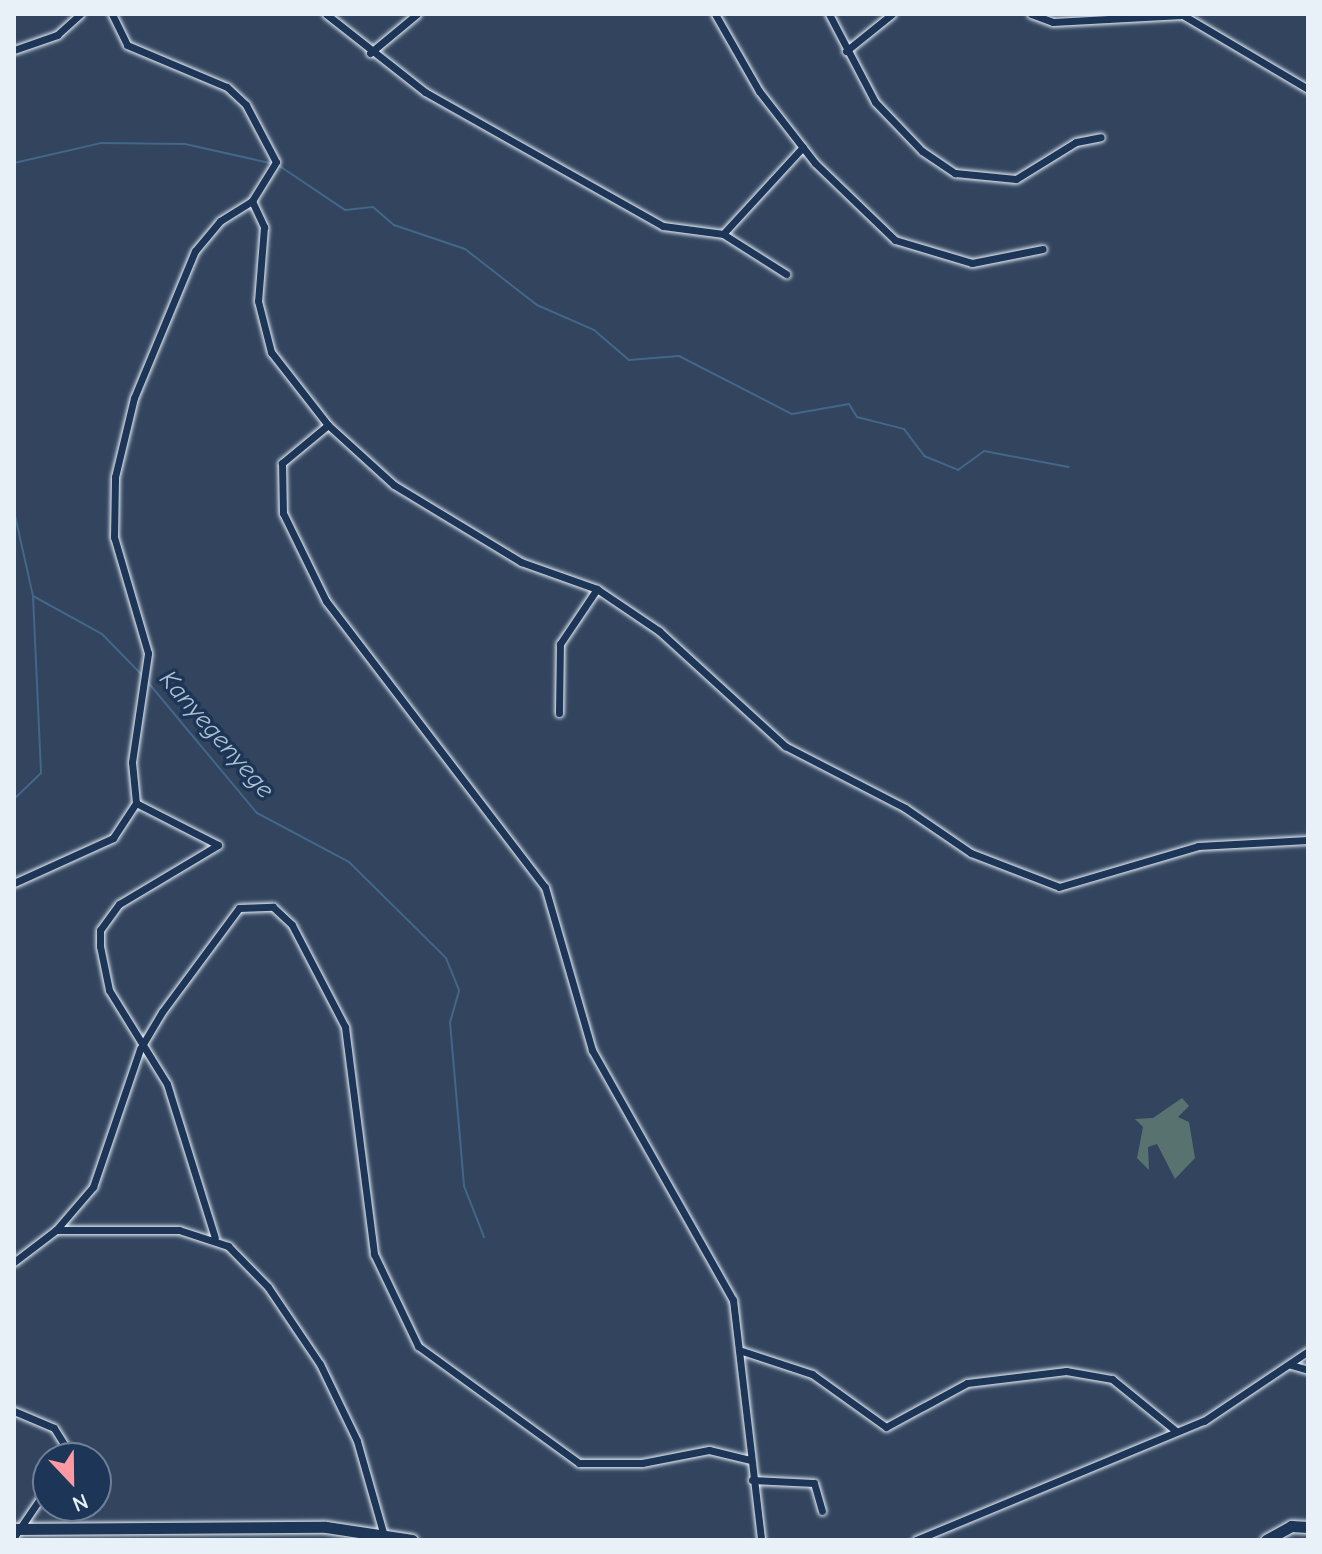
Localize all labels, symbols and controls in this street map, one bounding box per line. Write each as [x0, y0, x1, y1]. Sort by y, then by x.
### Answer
water label: Kanyegenyege [152, 665, 280, 805]
north arrow [32, 1442, 112, 1522]
text: N [69, 1488, 92, 1517]

